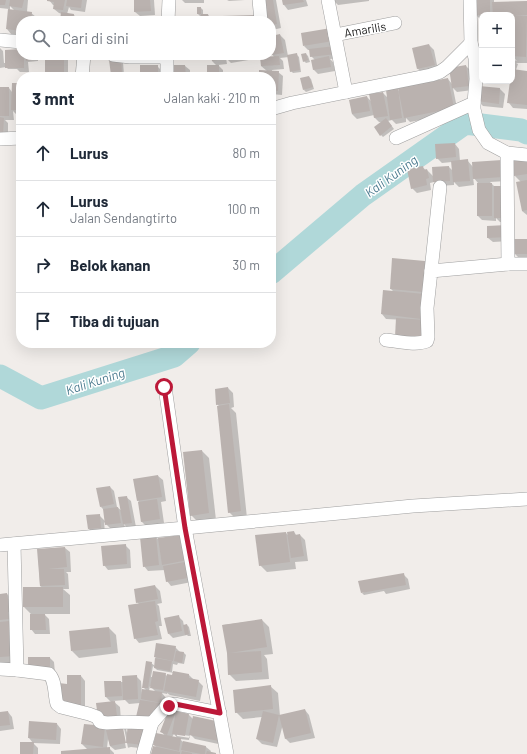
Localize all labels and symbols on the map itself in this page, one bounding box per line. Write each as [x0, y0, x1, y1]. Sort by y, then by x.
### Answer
street label: Amarilis [343, 18, 387, 40]
water label: Kali Kuning [362, 151, 421, 200]
water label: Kali Kuning [63, 364, 127, 398]
route start [155, 378, 173, 396]
route end [160, 697, 178, 715]

